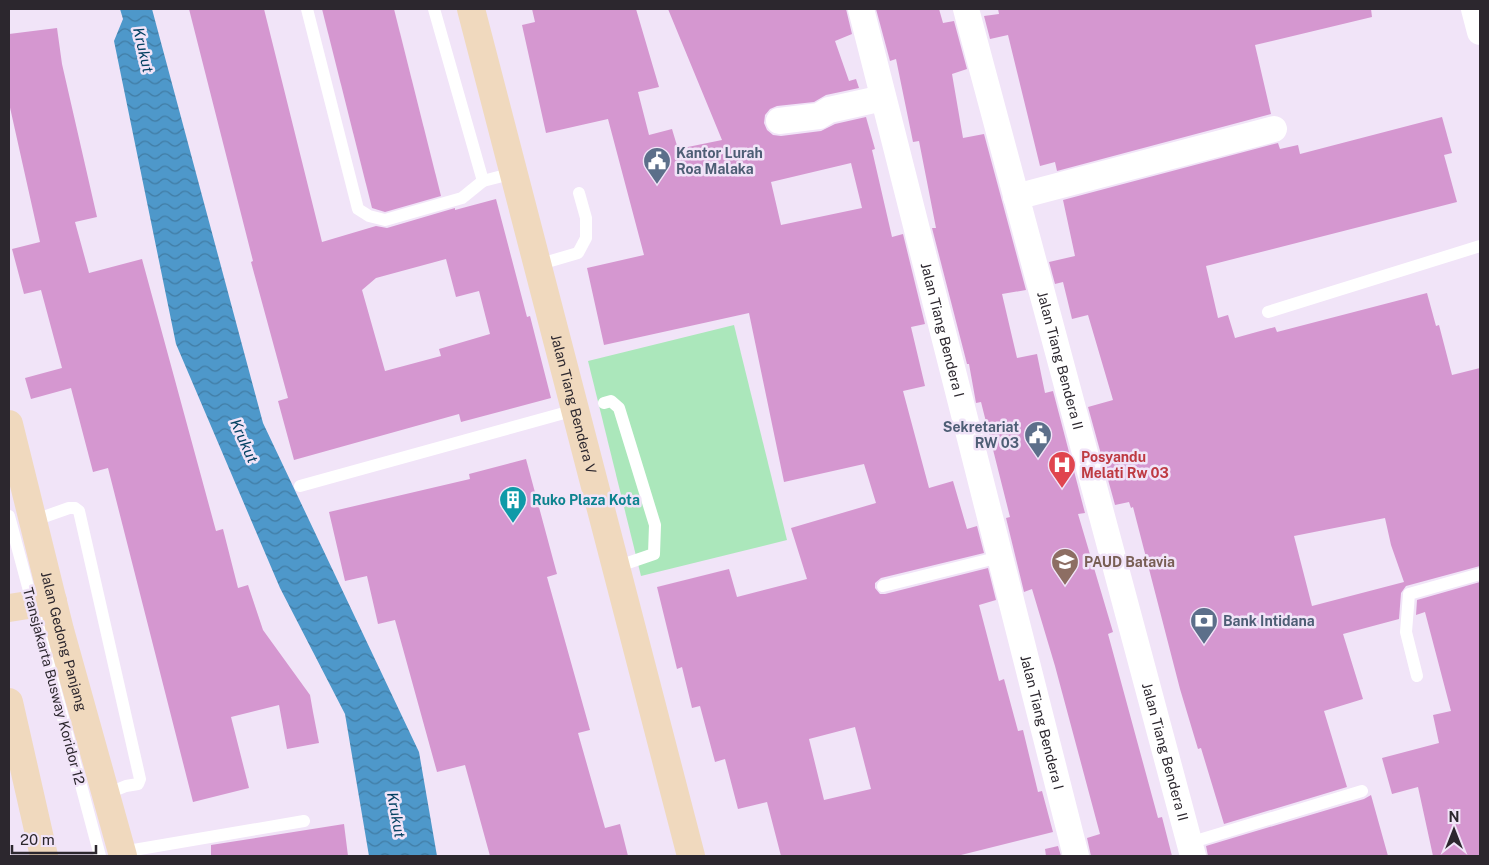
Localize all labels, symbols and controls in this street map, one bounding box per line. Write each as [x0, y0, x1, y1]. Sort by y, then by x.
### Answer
water label: Krukut [130, 26, 157, 75]
place label: Kantor Lurah Roa Malaka [676, 145, 763, 177]
public building icon: Kantor Lurah Roa Malaka [642, 146, 672, 185]
street label: Jalan Tiang Bendera I [918, 261, 967, 399]
street label: Jalan Tiang Bendera II [1034, 290, 1086, 431]
street label: Jalan Tiang Bendera V [548, 332, 600, 476]
water label: Krukut [227, 416, 262, 466]
place label: Sekretariat RW 03 [943, 419, 1019, 451]
public building icon: Sekretariat RW 03 [1023, 420, 1053, 459]
place label: Posyandu Melati Rw 03 [1081, 449, 1169, 481]
hospital icon: Posyandu Melati Rw 03 [1047, 450, 1077, 489]
building icon: Ruko Plaza Kota [498, 485, 528, 524]
place label: Ruko Plaza Kota [532, 492, 640, 508]
school or university icon: PAUD Batavia [1050, 547, 1080, 586]
place label: PAUD Batavia [1084, 554, 1175, 570]
street label: Jalan Gedong Panjang [38, 570, 90, 713]
street label: Transjakarta Busway Koridor 12 [20, 586, 88, 786]
bank icon: Bank Intidana [1189, 606, 1219, 645]
place label: Bank Intidana [1223, 613, 1315, 629]
street label: Jalan Tiang Bendera I [1017, 653, 1067, 791]
street label: Jalan Tiang Bendera II [1139, 681, 1191, 823]
water label: Krukut [384, 791, 409, 839]
north arrow [1429, 805, 1479, 855]
text: N [1449, 809, 1459, 825]
scale bar [12, 822, 96, 854]
text: 20 m [20, 831, 55, 848]

